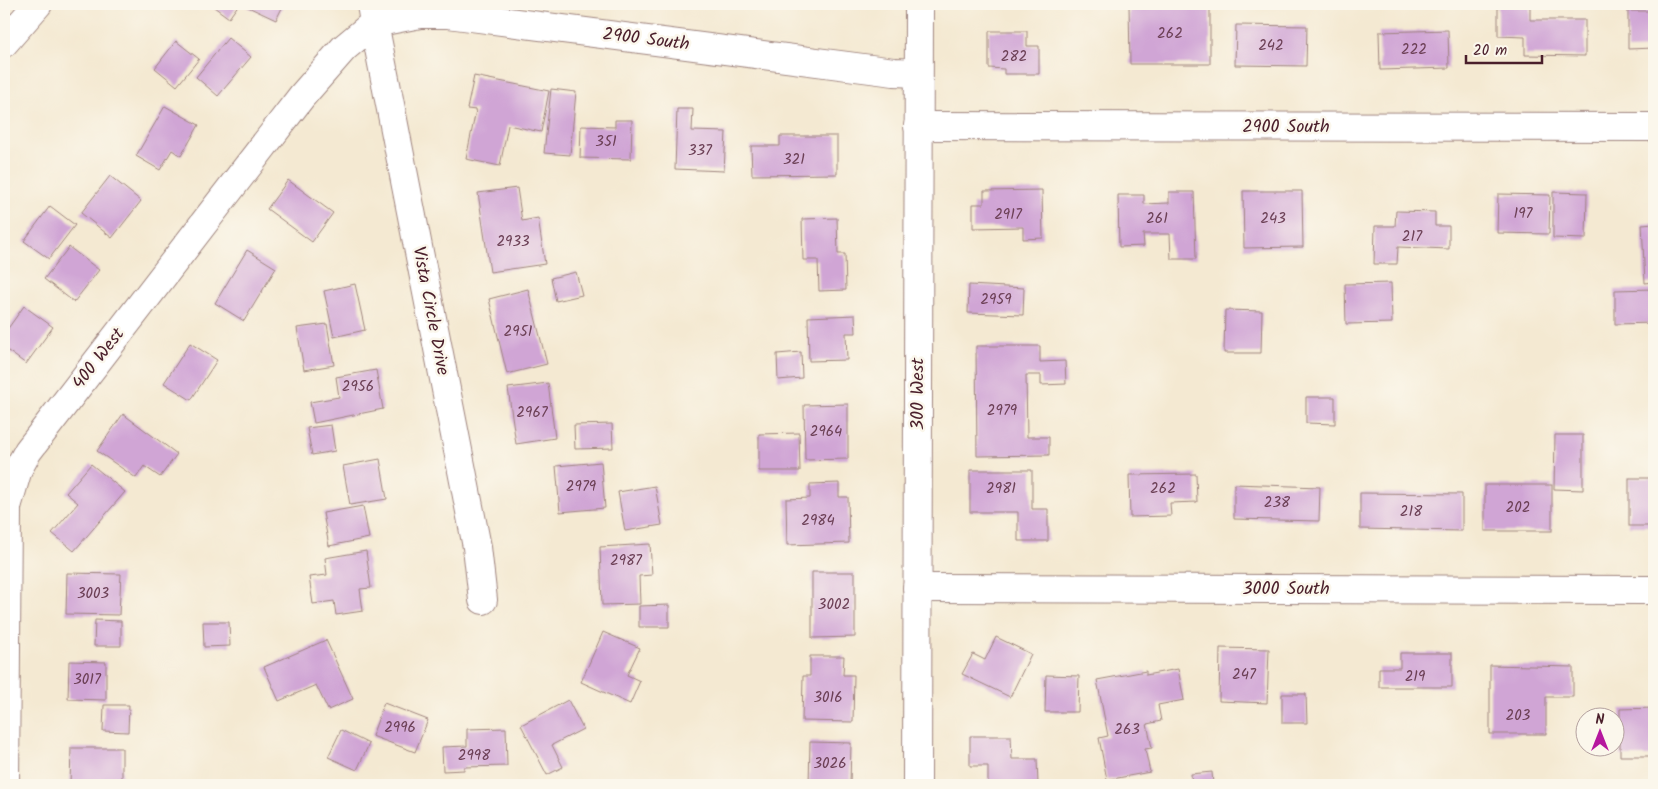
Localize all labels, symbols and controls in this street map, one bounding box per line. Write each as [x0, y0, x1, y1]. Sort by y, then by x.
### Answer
street label: 2900 South [601, 20, 691, 60]
house number: 262 [1157, 22, 1183, 46]
scale bar [1466, 32, 1542, 64]
house number: 242 [1258, 34, 1284, 58]
house number: 222 [1401, 38, 1427, 62]
text: 20 m [1473, 39, 1507, 63]
house number: 282 [1001, 45, 1027, 69]
street label: 2900 South [1242, 113, 1330, 142]
house number: 351 [595, 130, 617, 154]
house number: 337 [688, 139, 713, 163]
house number: 321 [783, 148, 805, 172]
house number: 197 [1514, 202, 1534, 226]
house number: 2917 [994, 203, 1023, 227]
house number: 261 [1146, 207, 1168, 231]
house number: 243 [1260, 207, 1286, 231]
house number: 217 [1402, 225, 1423, 249]
house number: 2933 [496, 230, 530, 254]
street label: Vista Circle Drive [403, 244, 457, 378]
house number: 2959 [980, 288, 1012, 312]
house number: 2951 [504, 320, 533, 344]
street label: 400 West [65, 321, 133, 396]
street label: 300 West [904, 357, 933, 430]
house number: 2956 [342, 375, 374, 399]
house number: 2979 [987, 399, 1018, 423]
house number: 2967 [516, 401, 549, 425]
house number: 2964 [810, 420, 842, 444]
house number: 2979 [566, 475, 597, 499]
house number: 2981 [986, 477, 1016, 501]
house number: 262 [1150, 477, 1176, 501]
house number: 238 [1264, 491, 1291, 515]
house number: 202 [1506, 496, 1530, 520]
house number: 218 [1400, 500, 1423, 524]
house number: 2984 [801, 509, 835, 533]
house number: 2987 [610, 549, 643, 573]
street label: 3000 South [1242, 575, 1330, 604]
house number: 3003 [77, 582, 109, 606]
house number: 3002 [818, 593, 850, 617]
house number: 247 [1232, 663, 1257, 687]
house number: 219 [1405, 665, 1426, 689]
house number: 3017 [73, 668, 102, 692]
house number: 3016 [813, 686, 843, 710]
house number: 203 [1506, 704, 1531, 728]
north arrow [1576, 706, 1626, 756]
text: N [1596, 709, 1605, 731]
house number: 2996 [384, 716, 416, 740]
house number: 263 [1114, 718, 1140, 742]
house number: 2998 [458, 744, 491, 768]
house number: 3026 [813, 752, 847, 776]

